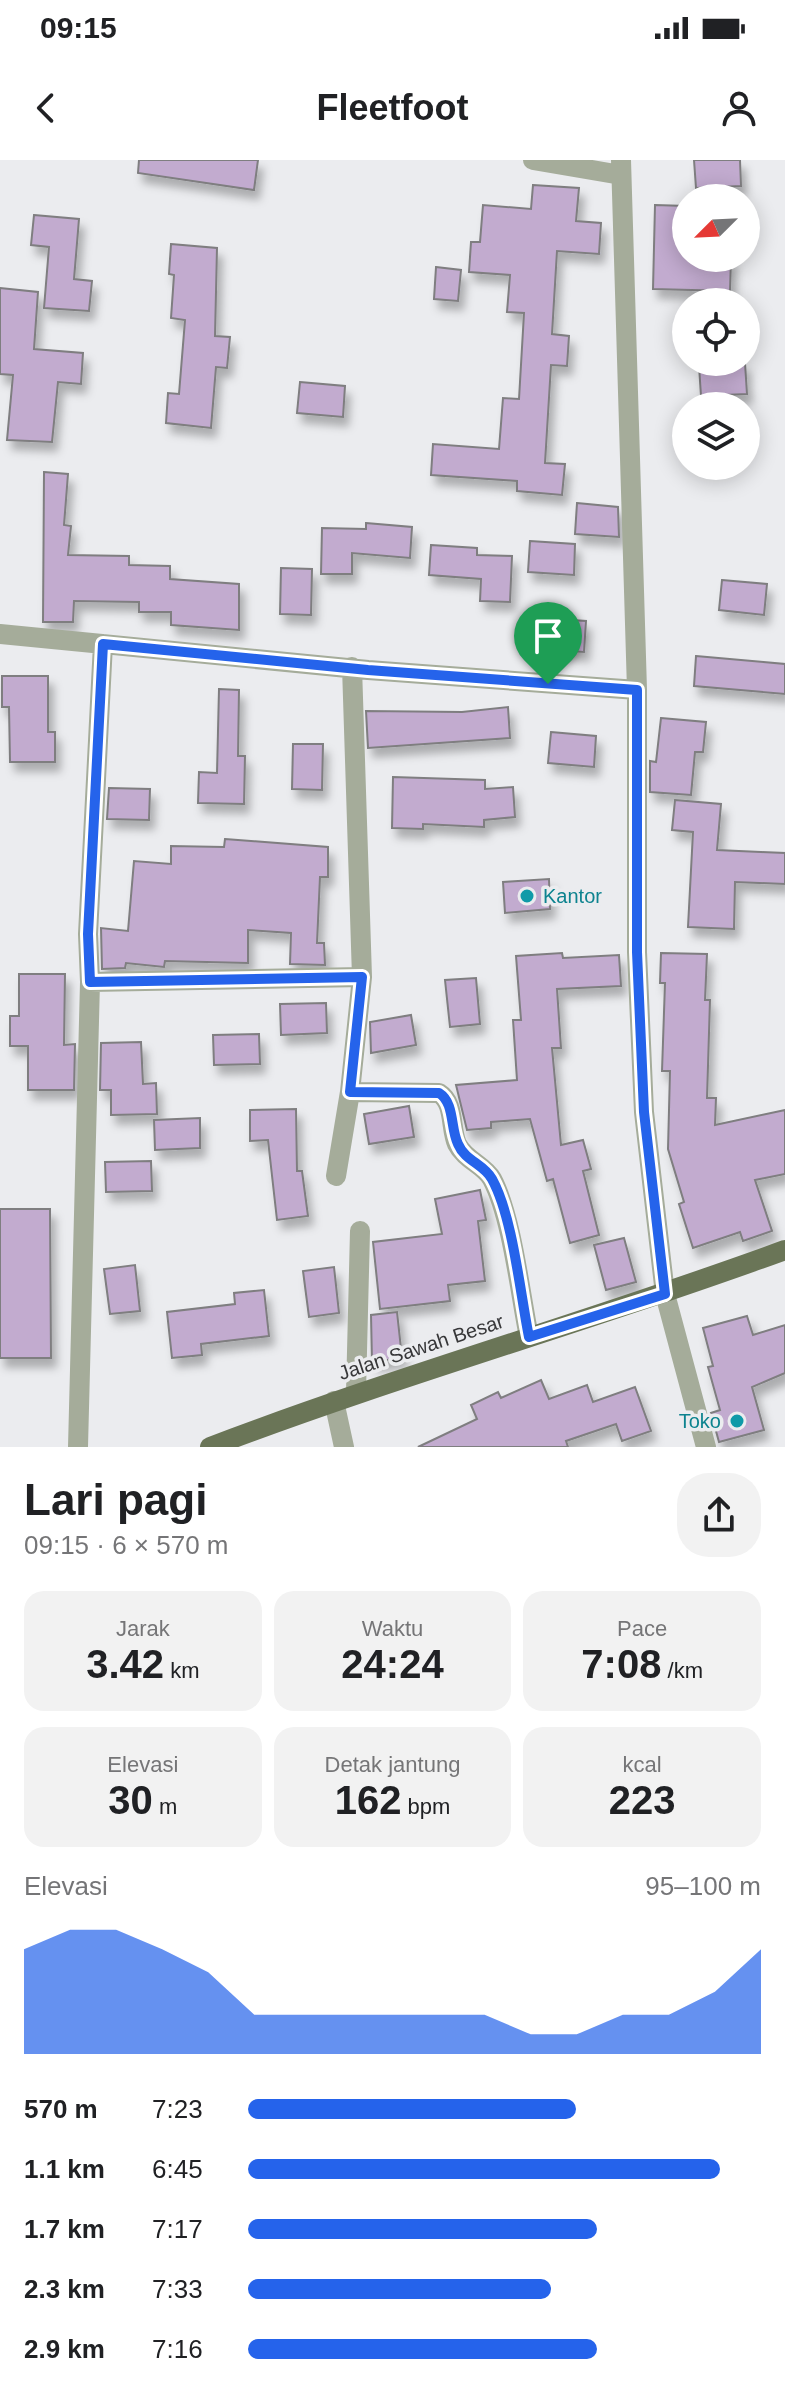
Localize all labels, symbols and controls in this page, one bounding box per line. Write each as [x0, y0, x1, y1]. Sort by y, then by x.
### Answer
text: 09:15 [40, 11, 117, 44]
icon: back [24, 86, 68, 130]
icon: person [717, 86, 761, 130]
text: Fleetfoot [317, 87, 468, 128]
north arrow [672, 184, 760, 272]
map controls [672, 184, 760, 480]
button: locate [672, 288, 760, 376]
button: layers [672, 392, 760, 480]
pin [514, 602, 582, 684]
icon: arrive [526, 614, 570, 658]
place label: Kantor [543, 885, 602, 907]
marker: Kantor [518, 887, 536, 905]
street label: Jalan Sawah Besar [336, 1310, 507, 1384]
place label: Toko [679, 1410, 721, 1432]
marker: Toko [728, 1412, 746, 1430]
button: share [677, 1473, 761, 1557]
text: Lari pagi [24, 1475, 207, 1524]
text: 09:15 · 6 × 570 m [24, 1530, 229, 1560]
text: Jarak [116, 1616, 170, 1641]
text: Waktu [362, 1616, 423, 1641]
text: Pace [617, 1616, 667, 1641]
text: 3.42 [86, 1642, 164, 1686]
text: 24:24 [341, 1642, 444, 1686]
text: 7:08 [581, 1642, 661, 1686]
text: km [164, 1658, 199, 1683]
text: /km [661, 1658, 703, 1683]
text: Elevasi [107, 1752, 178, 1777]
text: Detak jantung [325, 1752, 460, 1777]
text: kcal [623, 1752, 662, 1777]
text: 30 [108, 1778, 153, 1822]
text: 162 [335, 1778, 401, 1822]
text: 223 [609, 1778, 676, 1822]
text: m [153, 1794, 177, 1819]
text: bpm [401, 1794, 450, 1819]
text: Elevasi [24, 1871, 108, 1901]
text: 95–100 m [645, 1871, 761, 1901]
text: 570 m [24, 2094, 98, 2124]
text: 7:23 [152, 2094, 203, 2124]
text: 1.1 km [24, 2154, 105, 2184]
text: 6:45 [152, 2154, 203, 2184]
text: 1.7 km [24, 2214, 105, 2244]
text: 7:17 [152, 2214, 203, 2244]
text: 2.3 km [24, 2274, 105, 2304]
text: 7:33 [152, 2274, 203, 2304]
text: 2.9 km [24, 2334, 105, 2364]
text: 7:16 [152, 2334, 203, 2364]

